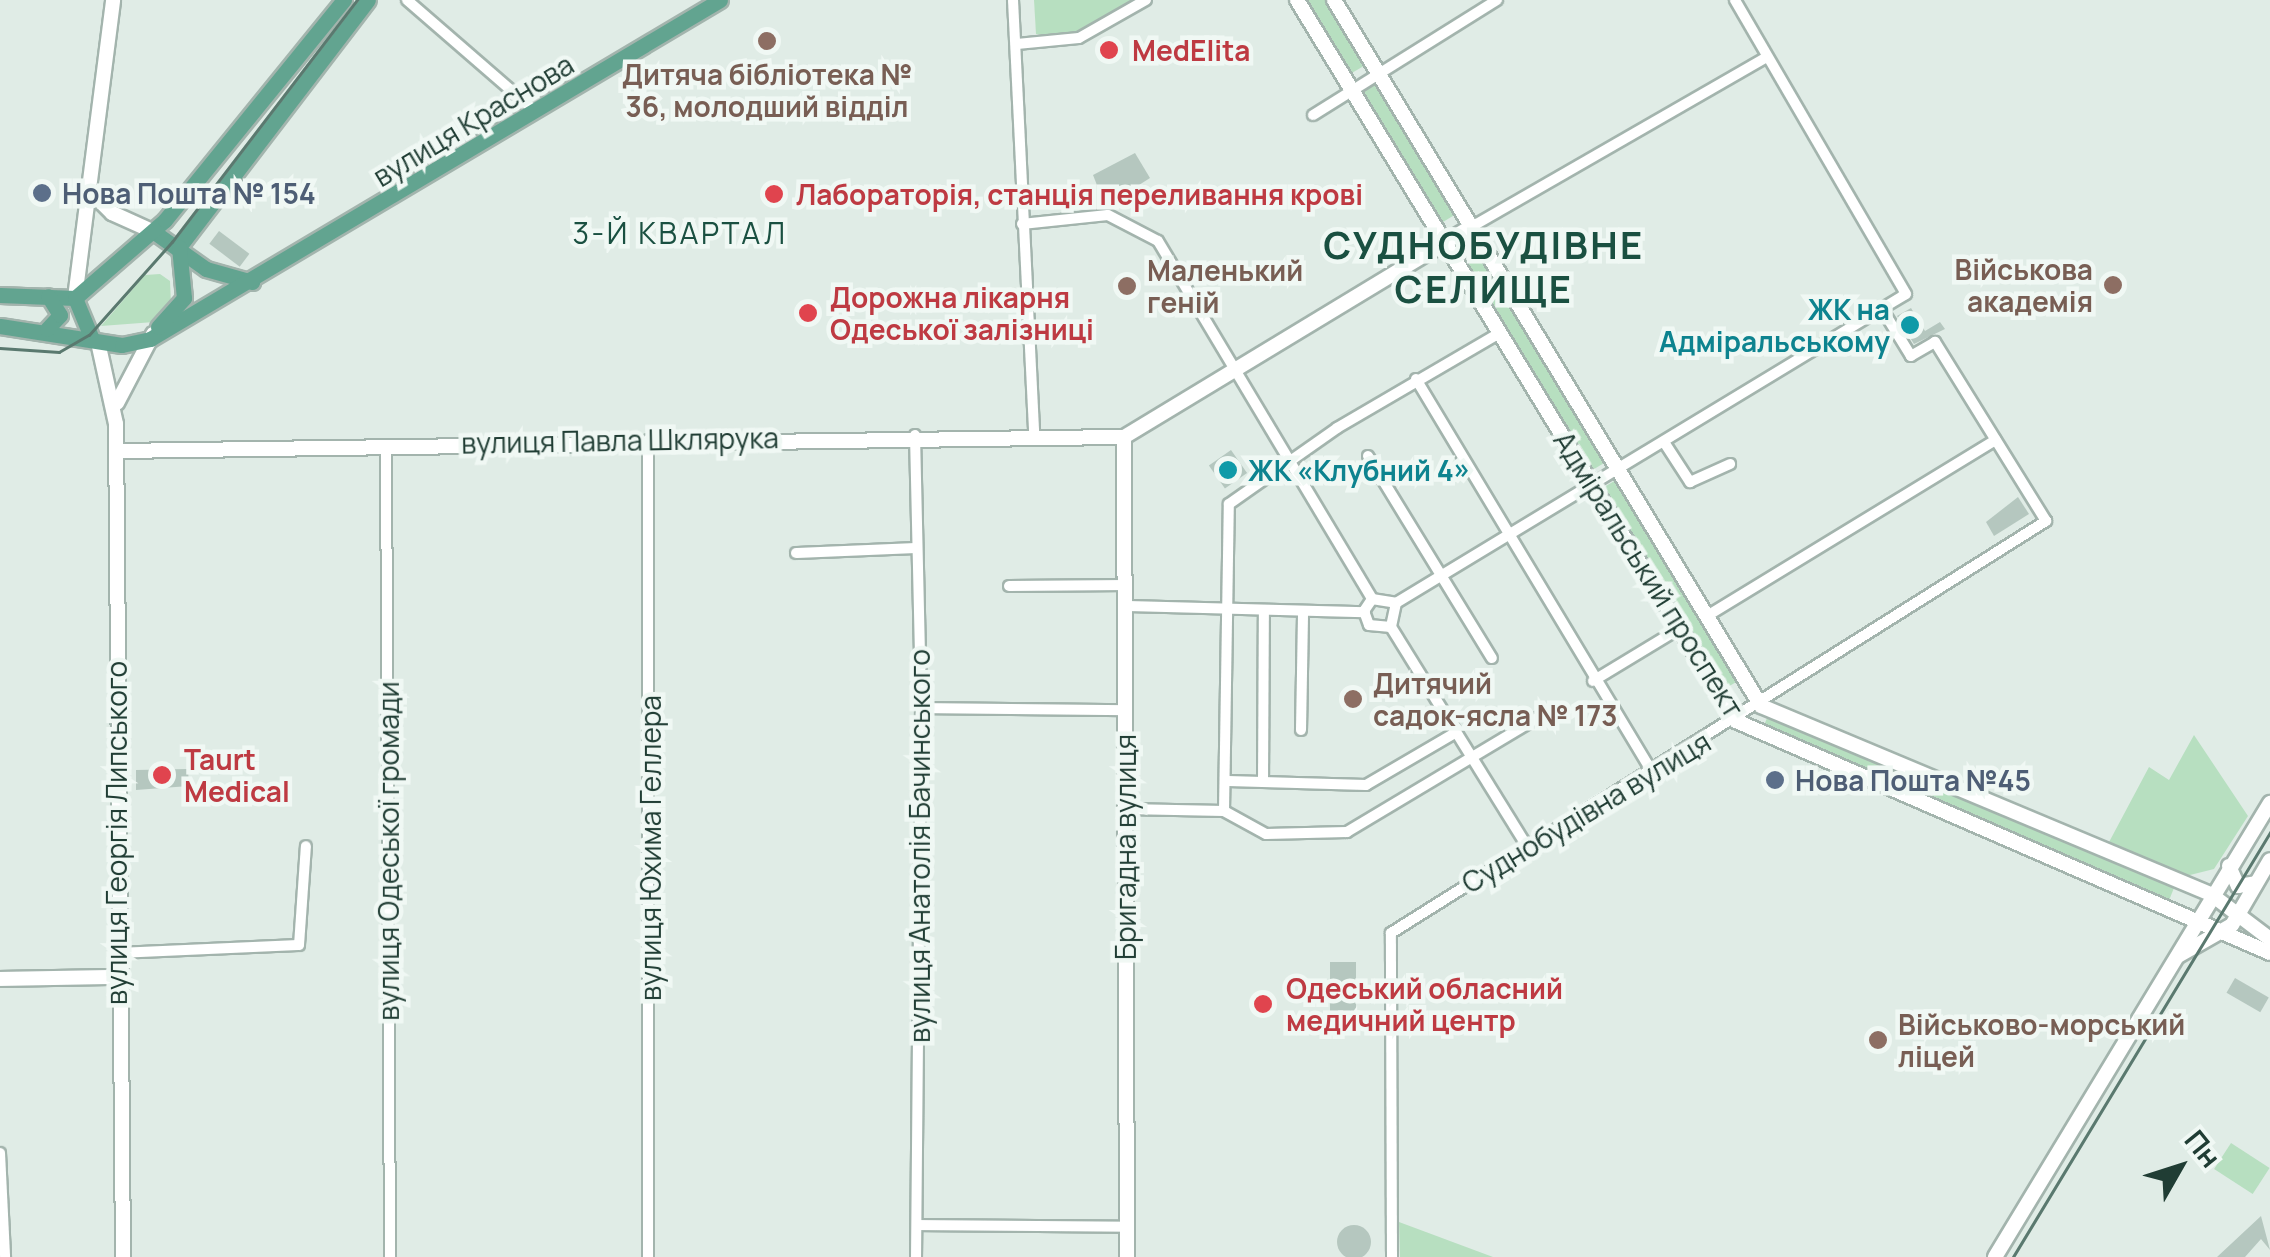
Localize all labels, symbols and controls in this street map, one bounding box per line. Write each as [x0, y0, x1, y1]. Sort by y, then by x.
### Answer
marker: Дитяча бібліотека № 36, молодший відділ [756, 30, 778, 52]
place label: MedElita [1132, 33, 1250, 67]
marker: MedElita [1096, 37, 1122, 63]
street label: вулиця Краснова [367, 47, 579, 193]
place label: Дитяча бібліотека № 36, молодший відділ [622, 57, 912, 123]
place label: Нова Пошта № 154 [62, 176, 316, 210]
place label: Лабораторія, станція переливання крові [796, 177, 1363, 211]
marker: Лабораторія, станція переливання крові [761, 181, 787, 207]
marker: Нова Пошта № 154 [31, 182, 53, 204]
district label: 3-Й КВАРТАЛ [573, 215, 787, 251]
district label: СУДНОБУДІВНЕ СЕЛИЩЕ [1323, 222, 1645, 312]
place label: Військова академія [1955, 252, 2093, 318]
place label: Маленький геній [1147, 253, 1303, 319]
marker: Військова академія [2102, 274, 2124, 296]
marker: Маленький геній [1116, 275, 1138, 297]
place label: Дорожна лікарня Одеської залізниці [830, 280, 1094, 346]
place label: ЖК на Адміральському [1659, 292, 1890, 358]
marker: Дорожна лікарня Одеської залізниці [795, 300, 821, 326]
marker: ЖК на Адміральському [1899, 314, 1921, 336]
street label: вулиця Павла Шклярука [461, 420, 779, 460]
street label: Адміральський проспект [1547, 425, 1751, 723]
place label: ЖК «Клубний 4» [1248, 453, 1471, 487]
marker: ЖК «Клубний 4» [1217, 459, 1239, 481]
street label: вулиця Анатолія Бачинського [902, 649, 936, 1043]
street label: вулиця Георгія Липського [99, 661, 133, 1005]
place label: Дитячий садок-ясла № 173 [1373, 666, 1618, 732]
street label: вулиця Одеської громади [371, 681, 405, 1021]
marker: Дитячий садок-ясла № 173 [1342, 688, 1364, 710]
street label: вулиця Юхима Геллера [633, 695, 667, 1001]
street label: Суднобудівна вулиця [1456, 724, 1716, 900]
street label: Бригадна вулиця [1108, 734, 1142, 960]
place label: Taurt Medical [184, 742, 290, 808]
marker: Taurt Medical [149, 762, 175, 788]
place label: Нова Пошта №45 [1795, 763, 2031, 797]
marker: Нова Пошта №45 [1764, 769, 1786, 791]
place label: Одеський обласний медичний центр [1286, 971, 1563, 1037]
marker: Одеський обласний медичний центр [1250, 991, 1276, 1017]
place label: Військово-морський ліцей [1898, 1007, 2185, 1073]
marker: Військово-морський ліцей [1867, 1029, 1889, 1051]
north arrow [2130, 1117, 2230, 1217]
text: Пн [2177, 1122, 2230, 1175]

